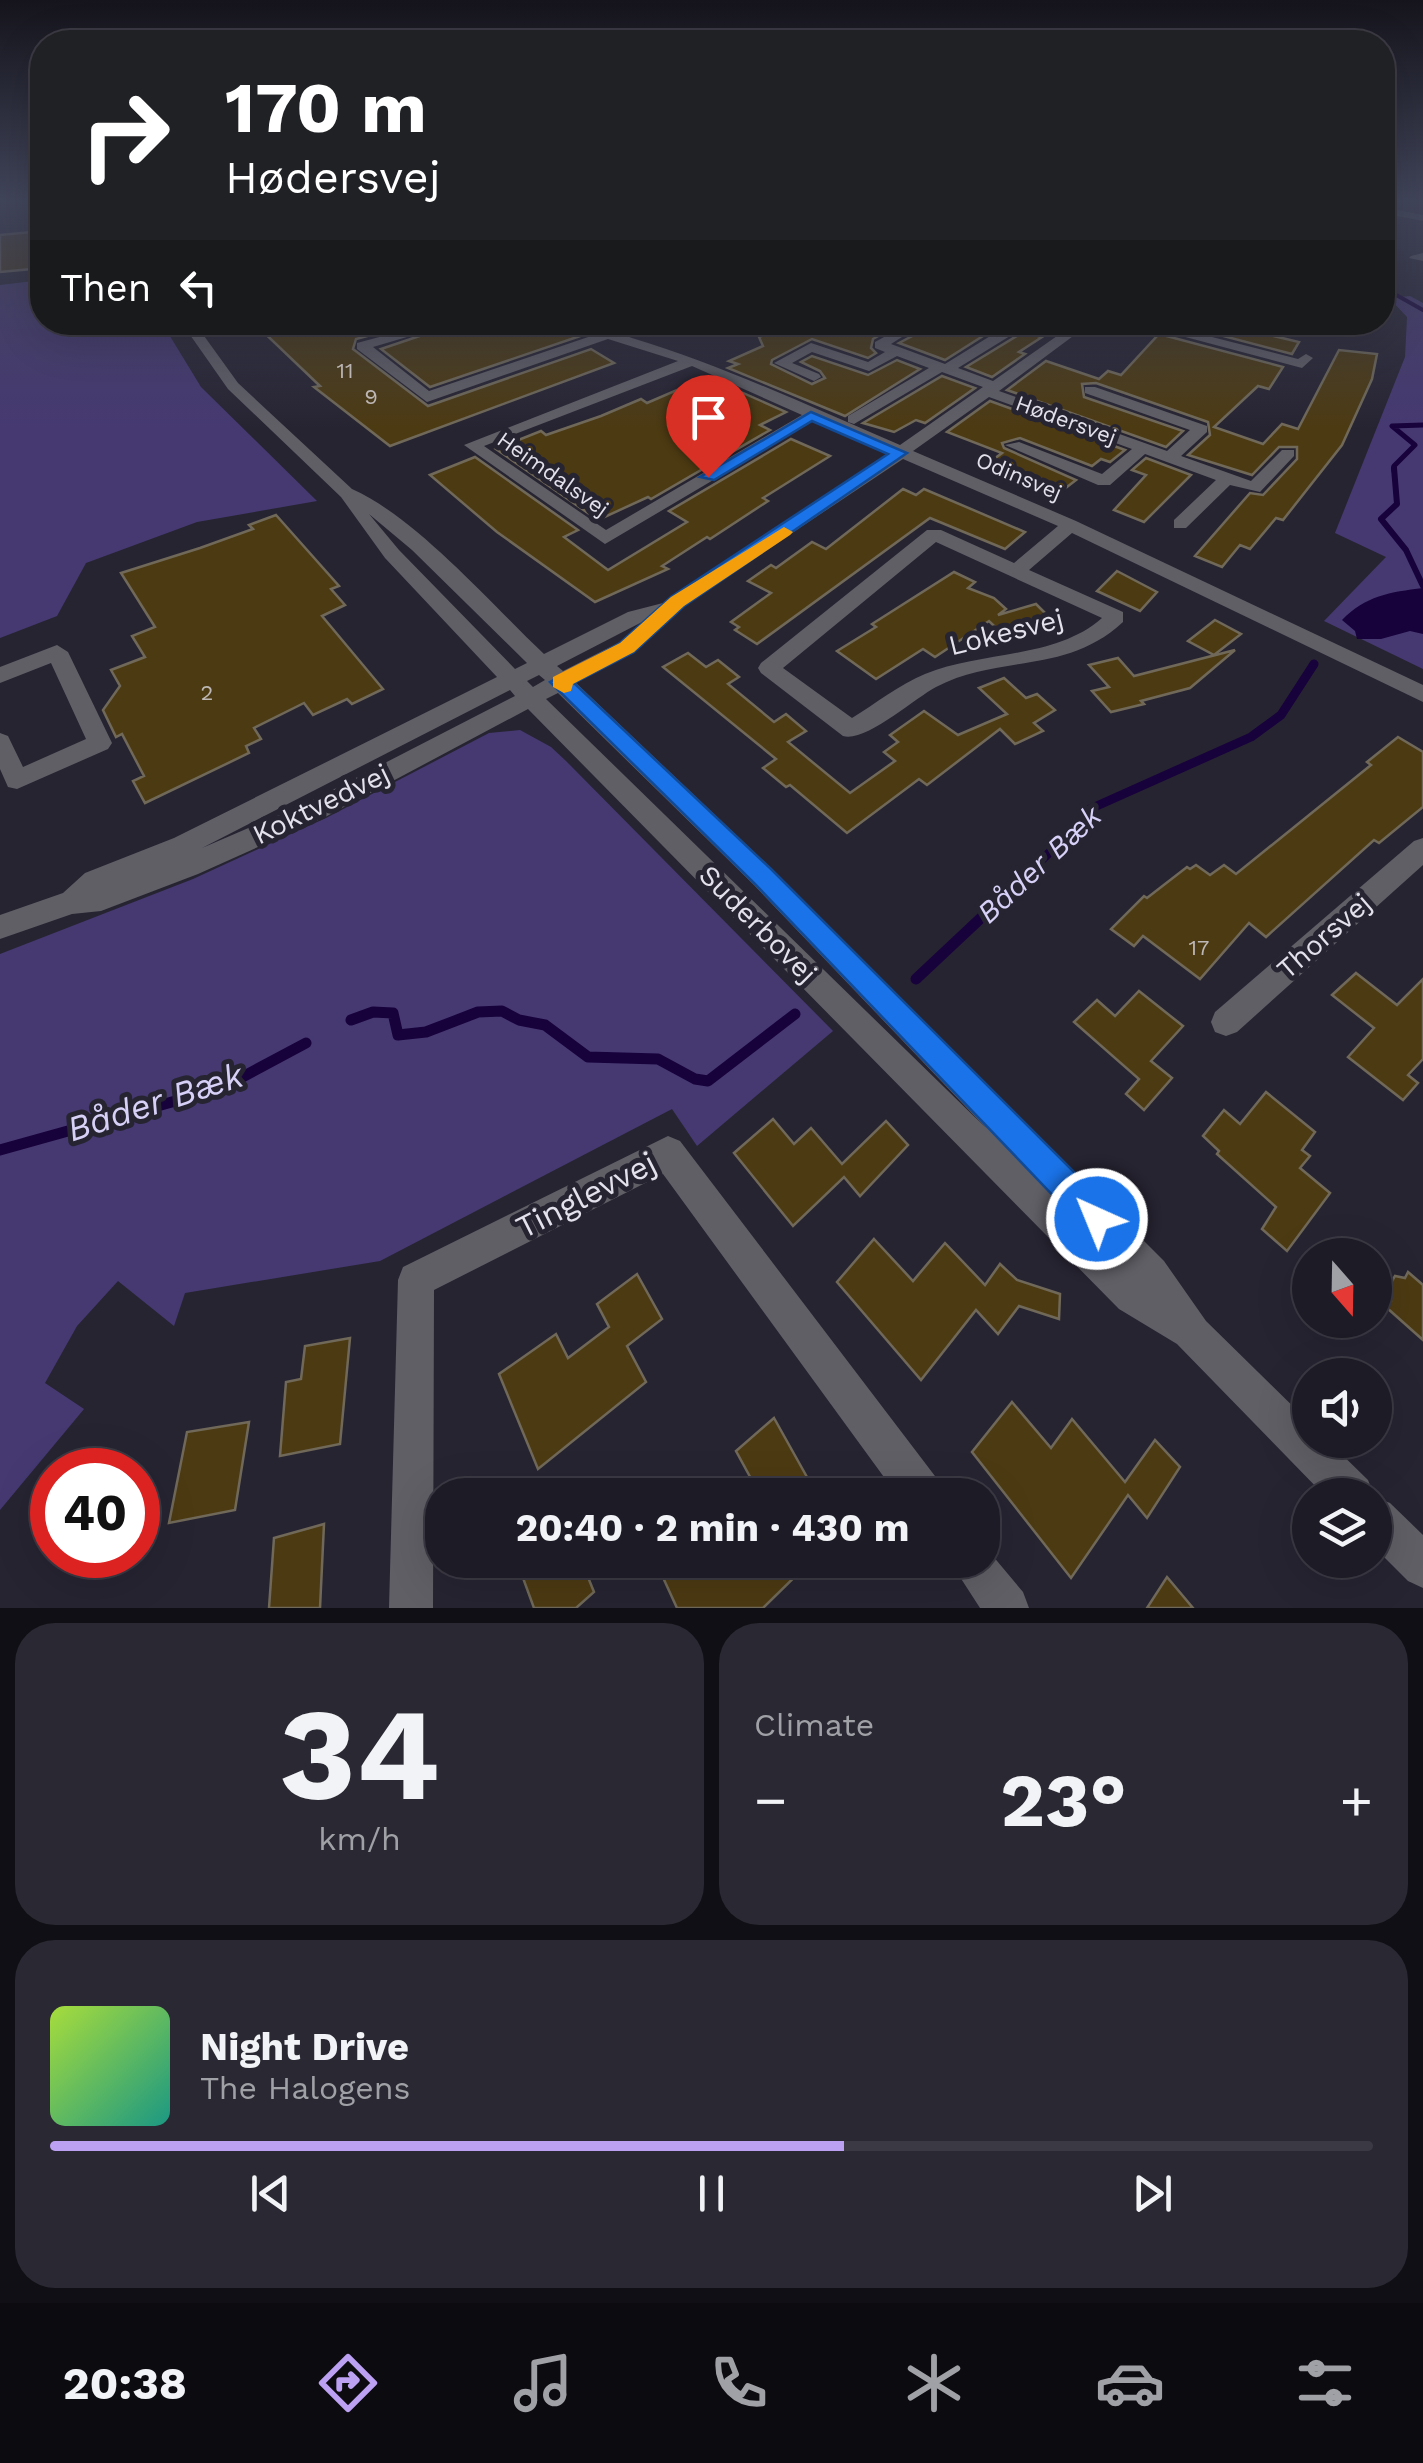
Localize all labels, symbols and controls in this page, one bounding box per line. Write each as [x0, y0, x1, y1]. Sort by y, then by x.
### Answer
text: 170 m [225, 67, 427, 149]
icon: right [60, 70, 190, 200]
text: Hødersvej [225, 151, 441, 204]
icon: left [171, 260, 226, 315]
text: Then [60, 266, 151, 310]
house number: 11 [336, 358, 354, 383]
pin [666, 375, 751, 478]
house number: 9 [364, 384, 378, 409]
icon: arrive [681, 390, 736, 445]
street label: Hødersvej [1012, 390, 1120, 450]
street label: Heimdalsvej [493, 427, 613, 521]
street label: Odinsvej [972, 447, 1066, 505]
street label: Lokesvej [945, 602, 1067, 662]
house number: 2 [201, 680, 213, 705]
street label: Koktvedvej [247, 757, 395, 851]
water label: Båder Bæk [970, 797, 1109, 930]
street label: Suderbovej [692, 858, 824, 990]
street label: Thorsvej [1270, 886, 1378, 986]
house number: 17 [1189, 935, 1209, 960]
water label: Båder Bæk [62, 1053, 249, 1150]
street label: Tinglevvej [510, 1144, 662, 1246]
position arrow [1045, 1167, 1149, 1271]
north arrow [1292, 1238, 1392, 1338]
map controls [1292, 1238, 1392, 1578]
button: sound [1292, 1358, 1392, 1458]
speed limit sign: 40 [30, 1448, 160, 1578]
button: layers [1292, 1478, 1392, 1578]
text: 20:40 · 2 min · 430 m [516, 1506, 910, 1550]
text: 34 [279, 1678, 440, 1831]
text: Climate [754, 1706, 874, 1744]
text: 23° [1000, 1756, 1127, 1844]
text: − [754, 1768, 787, 1832]
text: + [1340, 1768, 1373, 1832]
text: km/h [318, 1820, 401, 1858]
text: Night Drive [200, 2025, 409, 2069]
text: The Halogens [200, 2069, 410, 2107]
icon: previous [243, 2166, 298, 2221]
icon: pause [684, 2166, 739, 2221]
icon: next [1125, 2166, 1180, 2221]
icon: directions [313, 2348, 383, 2418]
icon: music [508, 2348, 578, 2418]
icon: phone [704, 2348, 774, 2418]
icon: climate [899, 2348, 969, 2418]
icon: car [1095, 2348, 1165, 2418]
icon: filters [1290, 2348, 1360, 2418]
text: 20:38 [63, 2357, 187, 2410]

